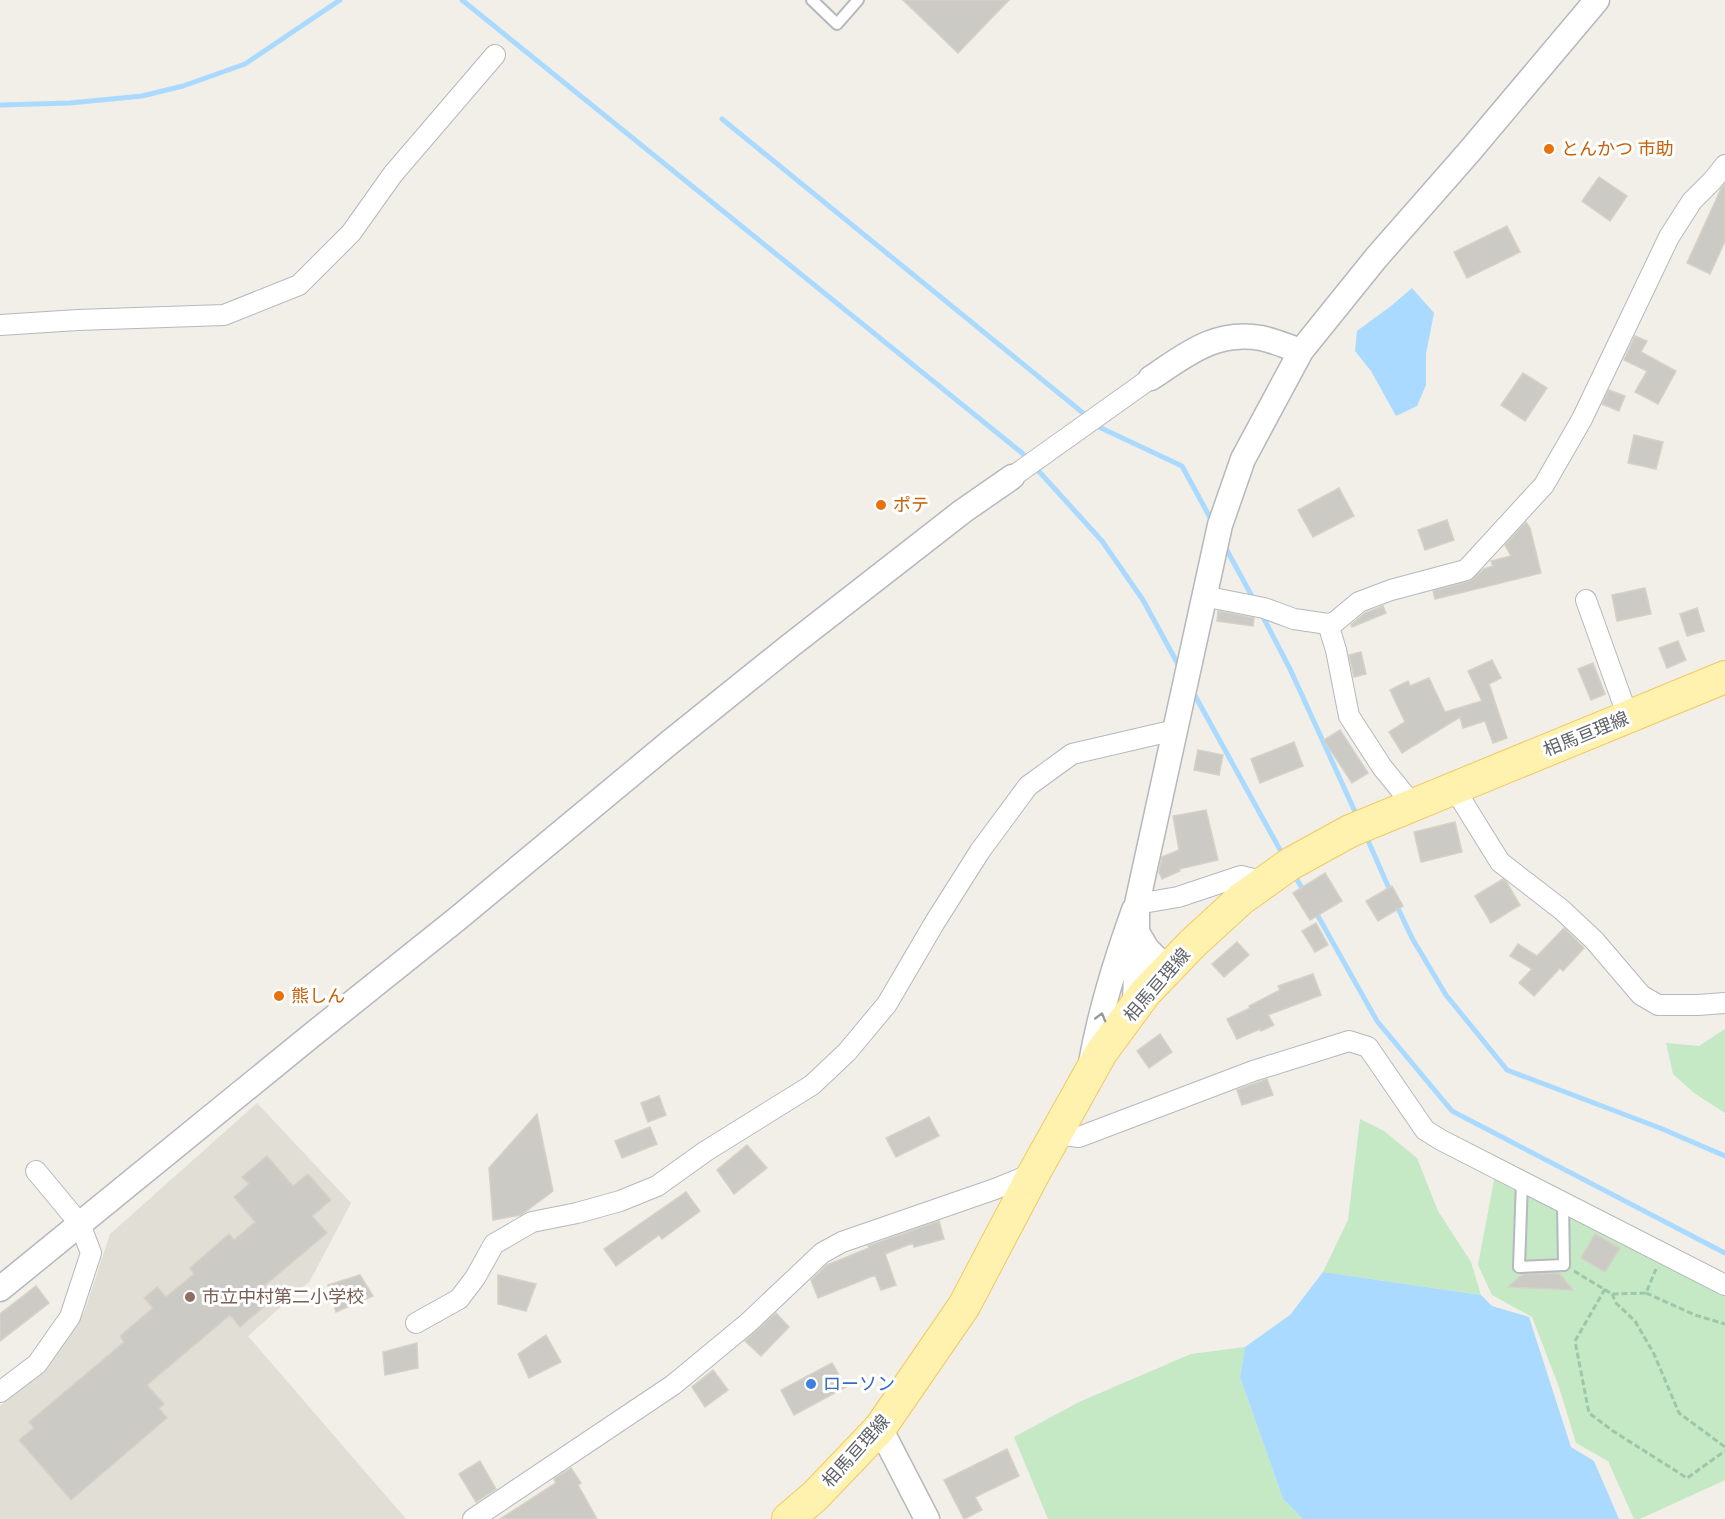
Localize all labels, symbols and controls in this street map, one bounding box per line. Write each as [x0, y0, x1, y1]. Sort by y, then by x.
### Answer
place label: とんかつ 市助 [1561, 136, 1674, 160]
marker: とんかつ 市助 [1542, 142, 1556, 156]
place label: ポテ [893, 492, 929, 516]
marker: ポテ [874, 498, 888, 512]
street label: 相馬亘理線 [1539, 705, 1632, 761]
street label: 相馬亘理線 [1118, 943, 1195, 1026]
place label: 熊しん [291, 983, 345, 1007]
marker: 熊しん [272, 989, 286, 1003]
one-way arrow [1094, 1013, 1106, 1023]
place label: 市立中村第二小学校 [202, 1284, 364, 1308]
marker: 市立中村第二小学校 [183, 1290, 197, 1304]
place label: ローソン [823, 1371, 895, 1395]
marker: ローソン [804, 1377, 818, 1391]
street label: 相馬亘理線 [816, 1409, 894, 1492]

